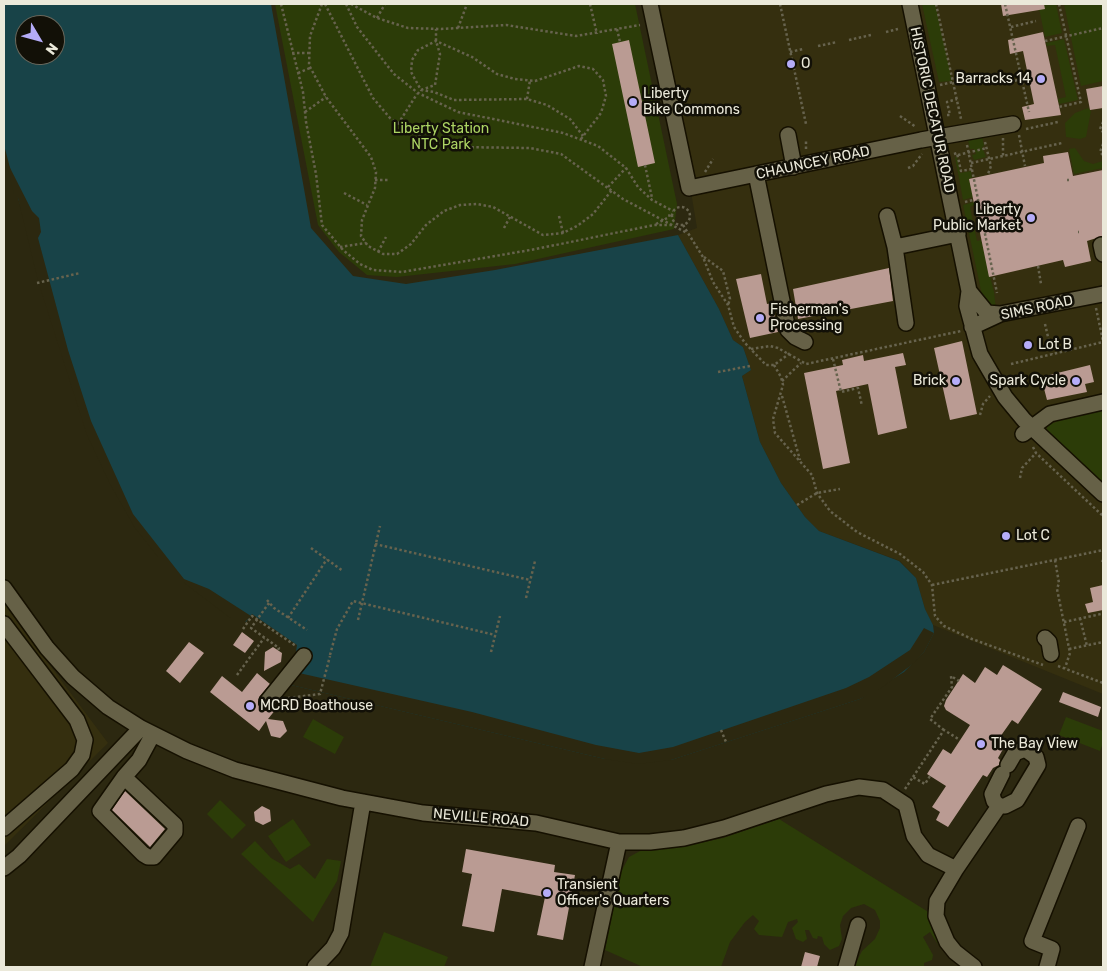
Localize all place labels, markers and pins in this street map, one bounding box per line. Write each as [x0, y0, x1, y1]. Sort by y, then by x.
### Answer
place label: O [801, 56, 810, 72]
marker: O [785, 58, 797, 70]
place label: Barracks 14 [956, 71, 1031, 87]
marker: Barracks 14 [1035, 73, 1047, 85]
place label: Liberty Bike Commons [643, 86, 740, 118]
marker: Liberty Bike Commons [627, 96, 639, 108]
place label: Liberty Public Market [933, 202, 1021, 234]
marker: Liberty Public Market [1025, 212, 1037, 224]
place label: Fisherman's Processing [770, 302, 849, 334]
marker: Fisherman's Processing [754, 312, 766, 324]
place label: Lot B [1038, 337, 1072, 353]
marker: Lot B [1022, 339, 1034, 351]
place label: Brick [913, 373, 946, 389]
place label: Spark Cycle [989, 373, 1066, 389]
marker: Brick [950, 375, 962, 387]
marker: Spark Cycle [1070, 375, 1082, 387]
place label: Lot C [1016, 528, 1050, 544]
marker: Lot C [1000, 530, 1012, 542]
place label: MCRD Boathouse [260, 698, 373, 714]
marker: MCRD Boathouse [244, 700, 256, 712]
place label: The Bay View [991, 736, 1078, 752]
marker: The Bay View [975, 738, 987, 750]
place label: Transient Officer's Quarters [557, 877, 669, 910]
marker: Transient Officer's Quarters [541, 887, 553, 899]

